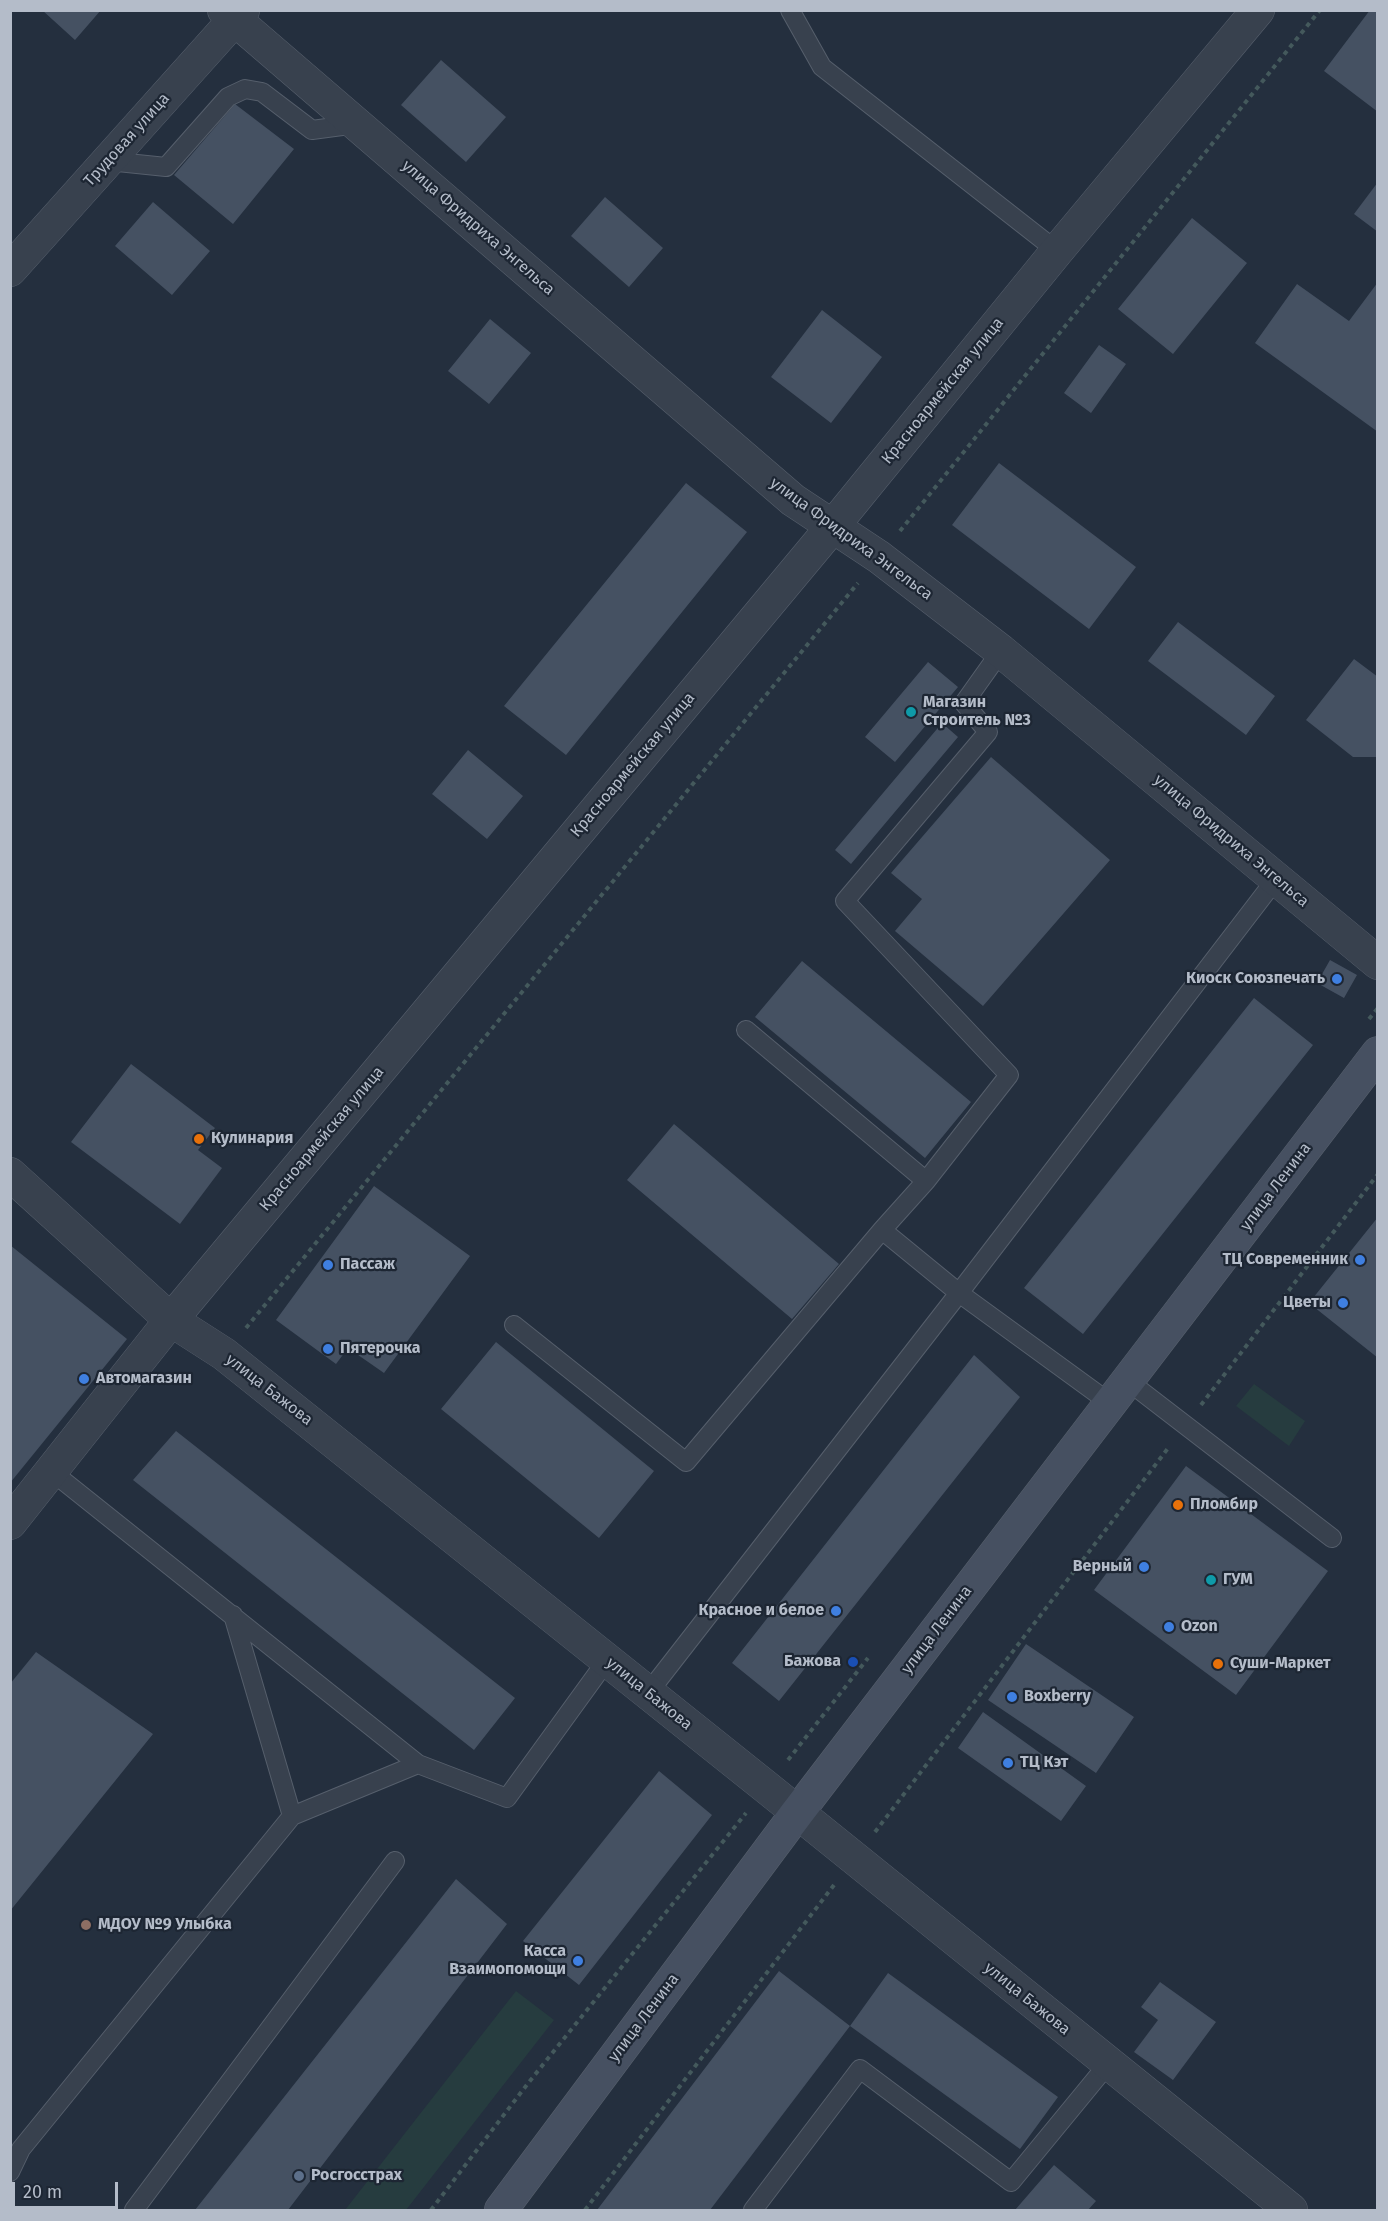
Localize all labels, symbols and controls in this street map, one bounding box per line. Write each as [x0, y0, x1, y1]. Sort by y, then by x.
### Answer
street label: Трудовая улица [80, 89, 174, 191]
street label: улица Фридриха Энгельса [398, 156, 558, 300]
street label: Красноармейская улица [878, 314, 1008, 468]
street label: улица Фридриха Энгельса [766, 474, 936, 604]
street label: Красноармейская улица [567, 689, 699, 841]
place label: Магазин Строитель №3 [923, 693, 1031, 731]
marker: Магазин Строитель №3 [904, 705, 918, 719]
street label: улица Фридриха Энгельса [1150, 771, 1312, 911]
place label: Киоск Союзпечать [1186, 969, 1325, 989]
marker: Киоск Союзпечать [1330, 972, 1344, 986]
street label: Красноармейская улица [256, 1063, 388, 1215]
place label: Кулинария [211, 1129, 293, 1149]
marker: Кулинария [192, 1132, 206, 1146]
street label: улица Ленина [1237, 1139, 1315, 1235]
place label: ТЦ Современник [1223, 1250, 1348, 1270]
marker: ТЦ Современник [1353, 1253, 1367, 1267]
place label: Пассаж [340, 1255, 395, 1275]
marker: Пассаж [321, 1258, 335, 1272]
place label: Цветы [1283, 1293, 1331, 1313]
marker: Цветы [1336, 1296, 1350, 1310]
place label: Пятерочка [340, 1339, 421, 1359]
marker: Пятерочка [321, 1342, 335, 1356]
street label: улица Бажова [222, 1350, 316, 1430]
place label: Автомагазин [96, 1369, 192, 1389]
marker: Автомагазин [77, 1372, 91, 1386]
place label: Пломбир [1190, 1495, 1258, 1515]
marker: Пломбир [1171, 1498, 1185, 1512]
place label: Верный [1073, 1557, 1132, 1577]
marker: Верный [1137, 1560, 1151, 1574]
place label: ГУМ [1223, 1570, 1253, 1590]
marker: ГУМ [1204, 1573, 1218, 1587]
street label: улица Ленина [898, 1582, 976, 1678]
place label: Красное и белое [698, 1601, 824, 1621]
marker: Красное и белое [829, 1604, 843, 1618]
place label: Ozon [1181, 1617, 1218, 1637]
marker: Ozon [1162, 1620, 1176, 1634]
place label: Бажова [784, 1652, 841, 1672]
street label: улица Бажова [602, 1653, 696, 1735]
place label: Суши-Маркет [1230, 1654, 1331, 1674]
marker: Бажова [846, 1655, 860, 1669]
marker: Суши-Маркет [1211, 1657, 1225, 1671]
place label: Boxberry [1024, 1687, 1091, 1707]
marker: Boxberry [1005, 1690, 1019, 1704]
place label: ТЦ Кэт [1020, 1753, 1068, 1773]
marker: ТЦ Кэт [1001, 1756, 1015, 1770]
place label: МДОУ №9 Улыбка [98, 1915, 232, 1935]
marker: МДОУ №9 Улыбка [79, 1918, 93, 1932]
place label: Касса Взаимопомощи [449, 1942, 566, 1980]
marker: Касса Взаимопомощи [571, 1954, 585, 1968]
street label: улица Бажова [980, 1958, 1074, 2040]
street label: улица Ленина [605, 1970, 683, 2066]
place label: Росгосстрах [311, 2166, 402, 2186]
marker: Росгосстрах [292, 2169, 306, 2183]
scale bar [15, 2170, 122, 2208]
text: 20 m [23, 2181, 62, 2203]

